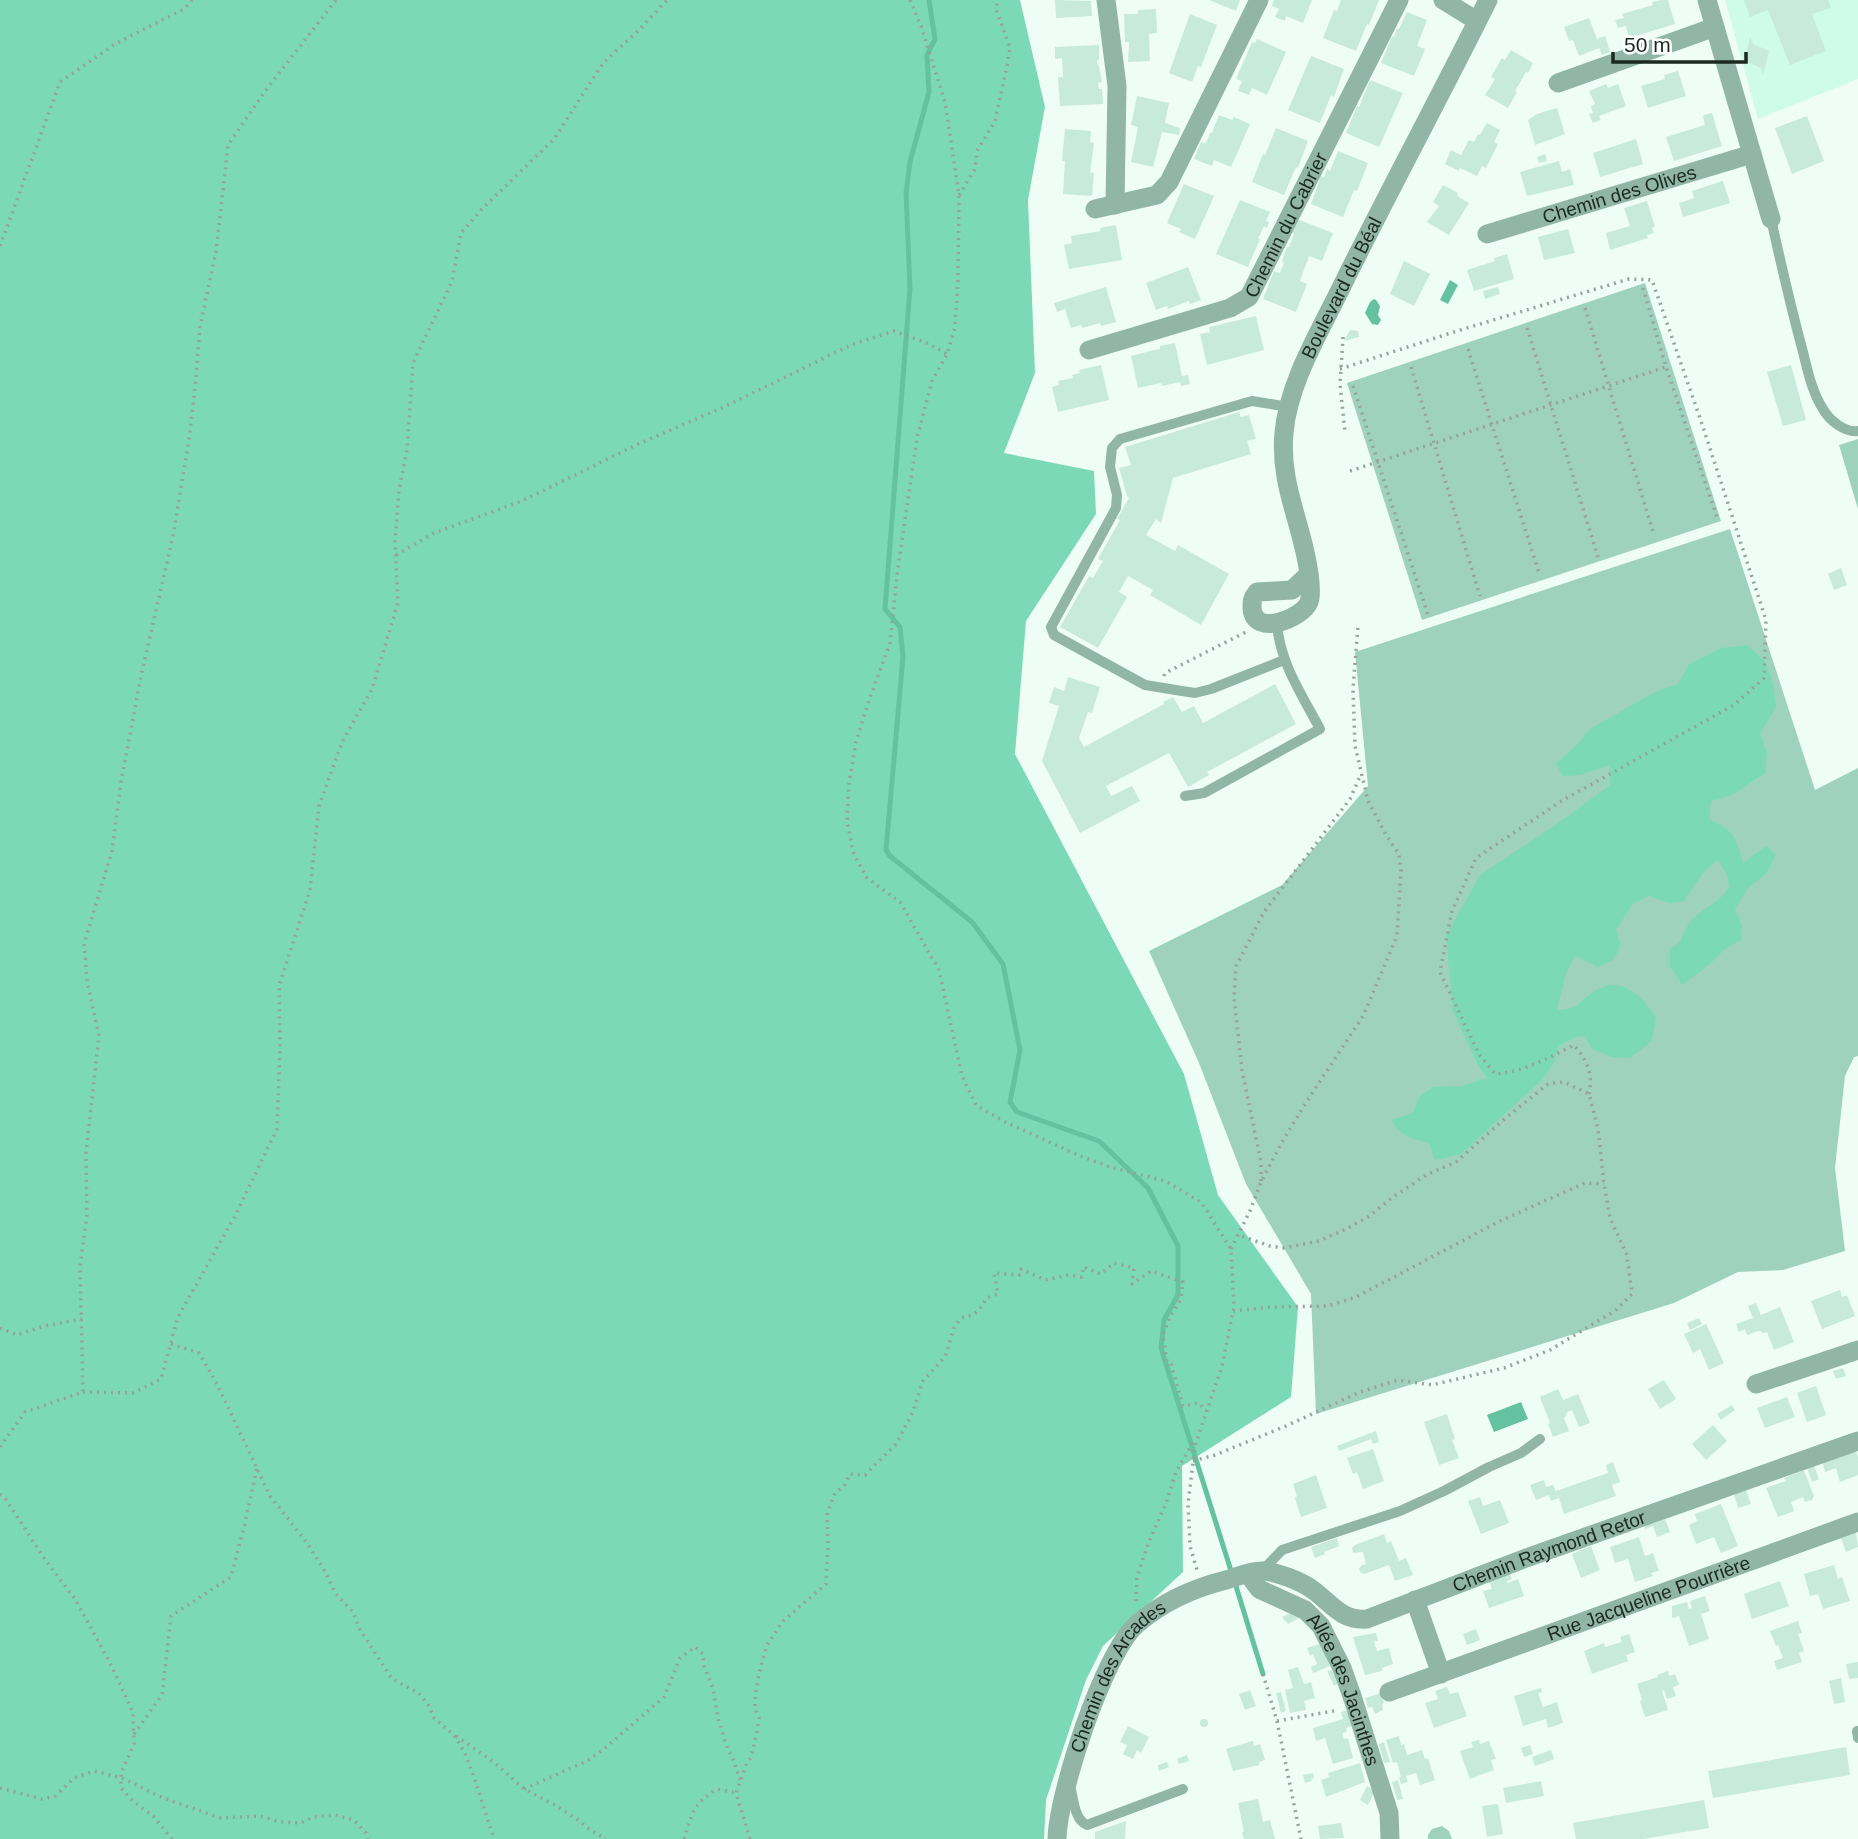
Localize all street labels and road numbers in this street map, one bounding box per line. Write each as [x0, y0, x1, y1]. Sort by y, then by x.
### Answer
street label: Chemin du Cabrier [1240, 148, 1331, 301]
street label: Chemin des Olives [1540, 161, 1699, 227]
street label: Boulevard du Béal [1297, 213, 1385, 362]
street label: Chemin Raymond Retor [1449, 1506, 1649, 1596]
street label: Rue Jacqueline Pourrière [1544, 1552, 1753, 1644]
street label: Chemin des Arcades [1066, 1596, 1169, 1755]
street label: Allée des Jacinthes [1303, 1608, 1384, 1768]

